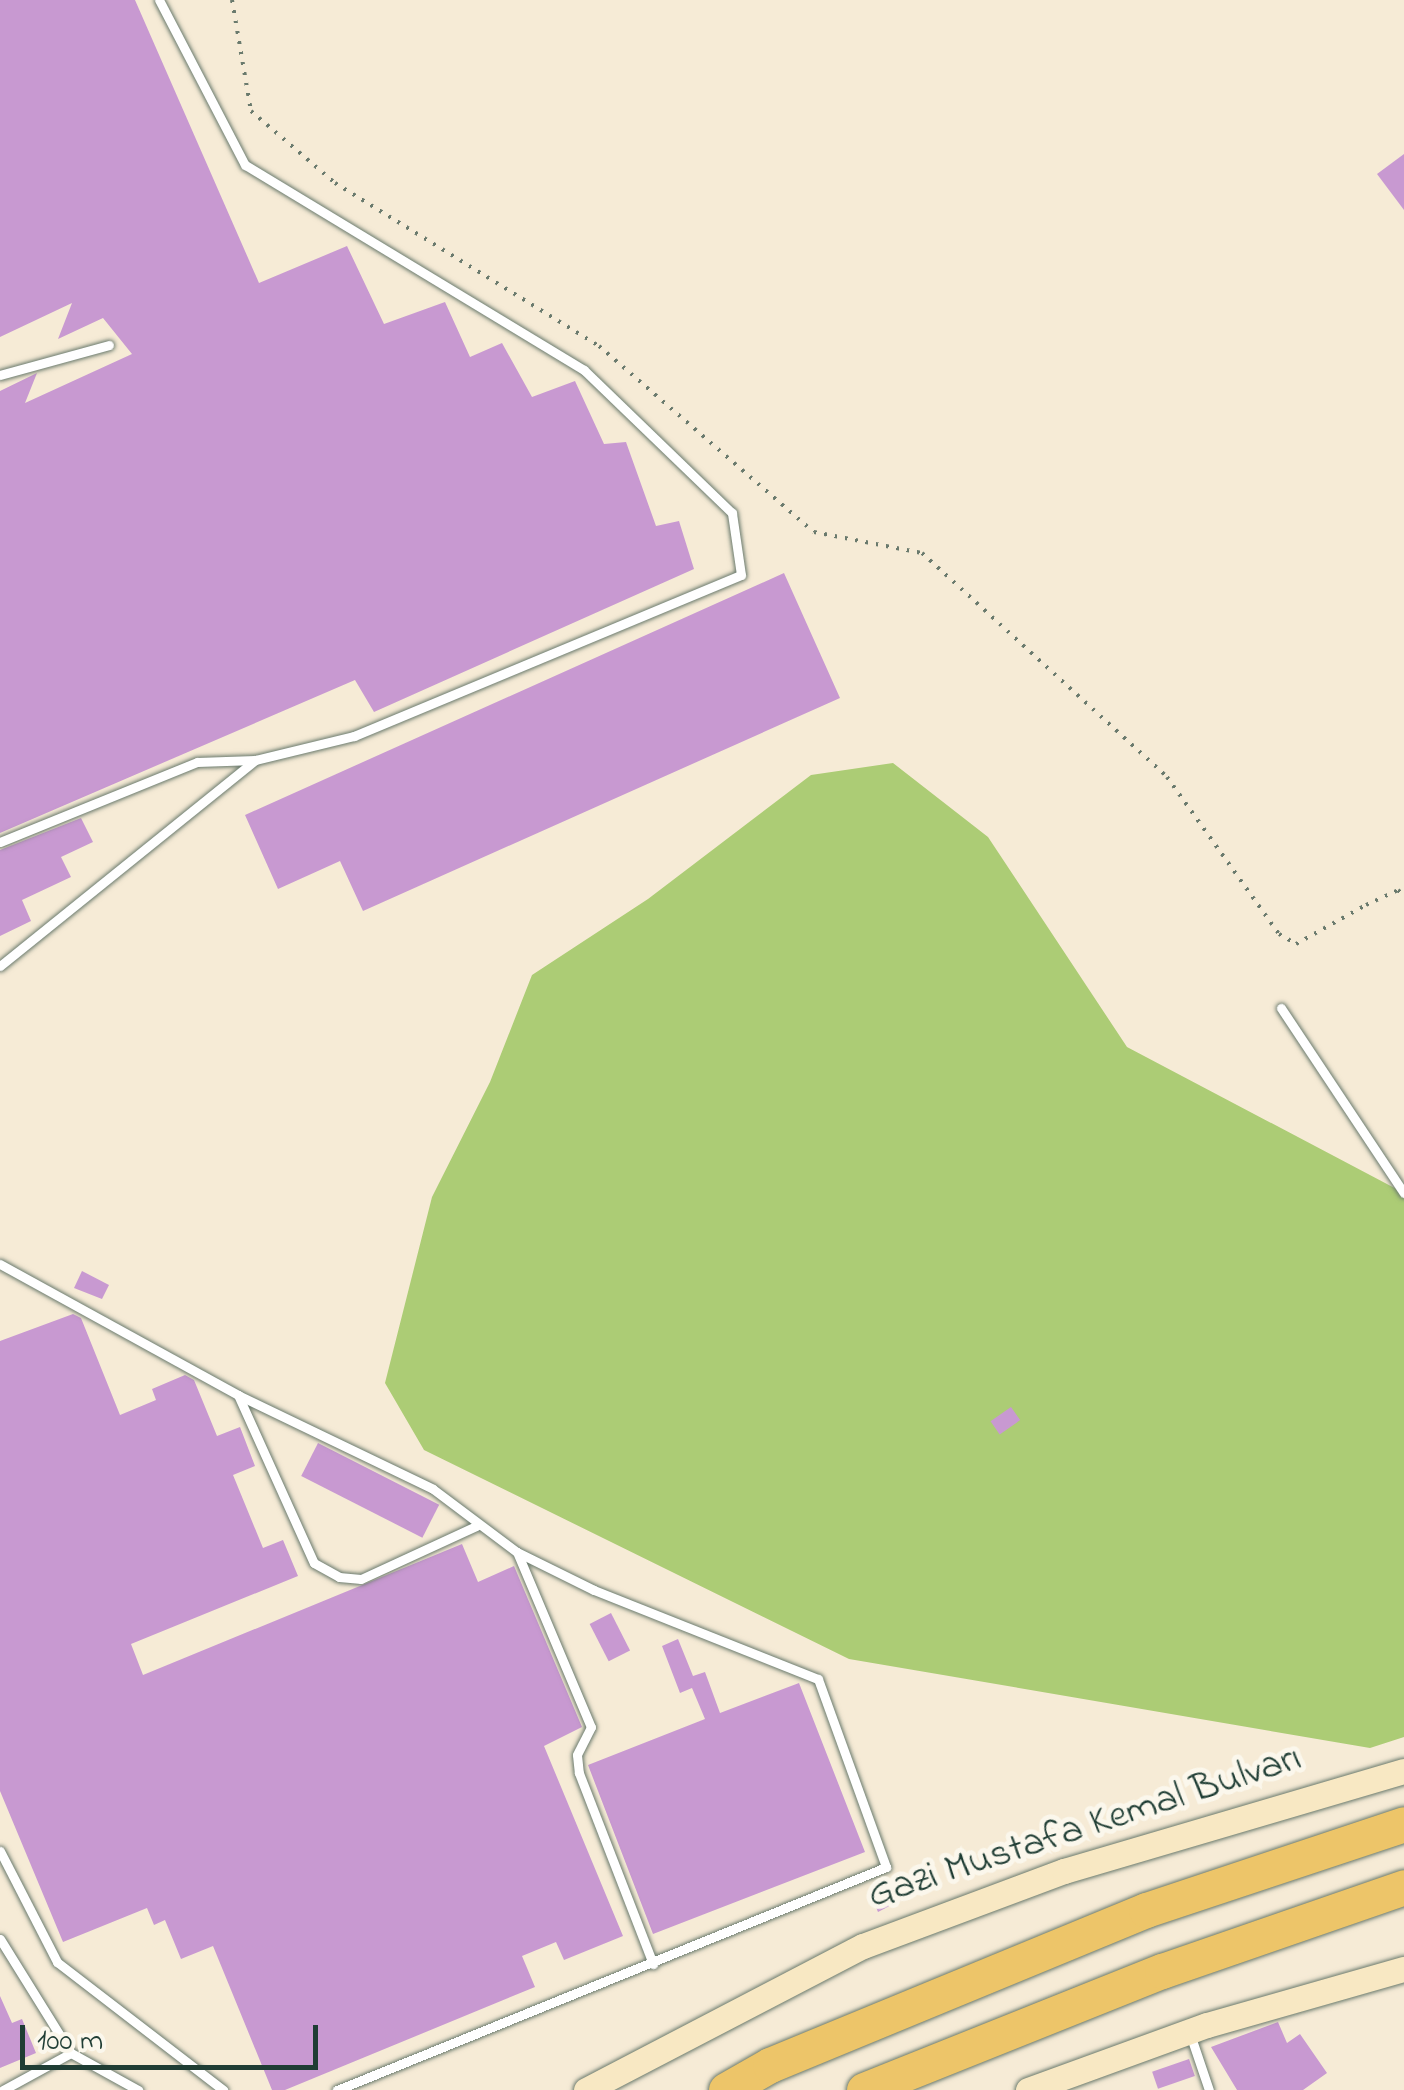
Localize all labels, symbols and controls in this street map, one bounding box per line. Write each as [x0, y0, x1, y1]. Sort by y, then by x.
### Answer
street label: Gazi Mustafa Kemal Bulvarı [862, 1735, 1308, 1921]
scale bar [25, 2005, 322, 2067]
text: 100 m [37, 2020, 103, 2064]

